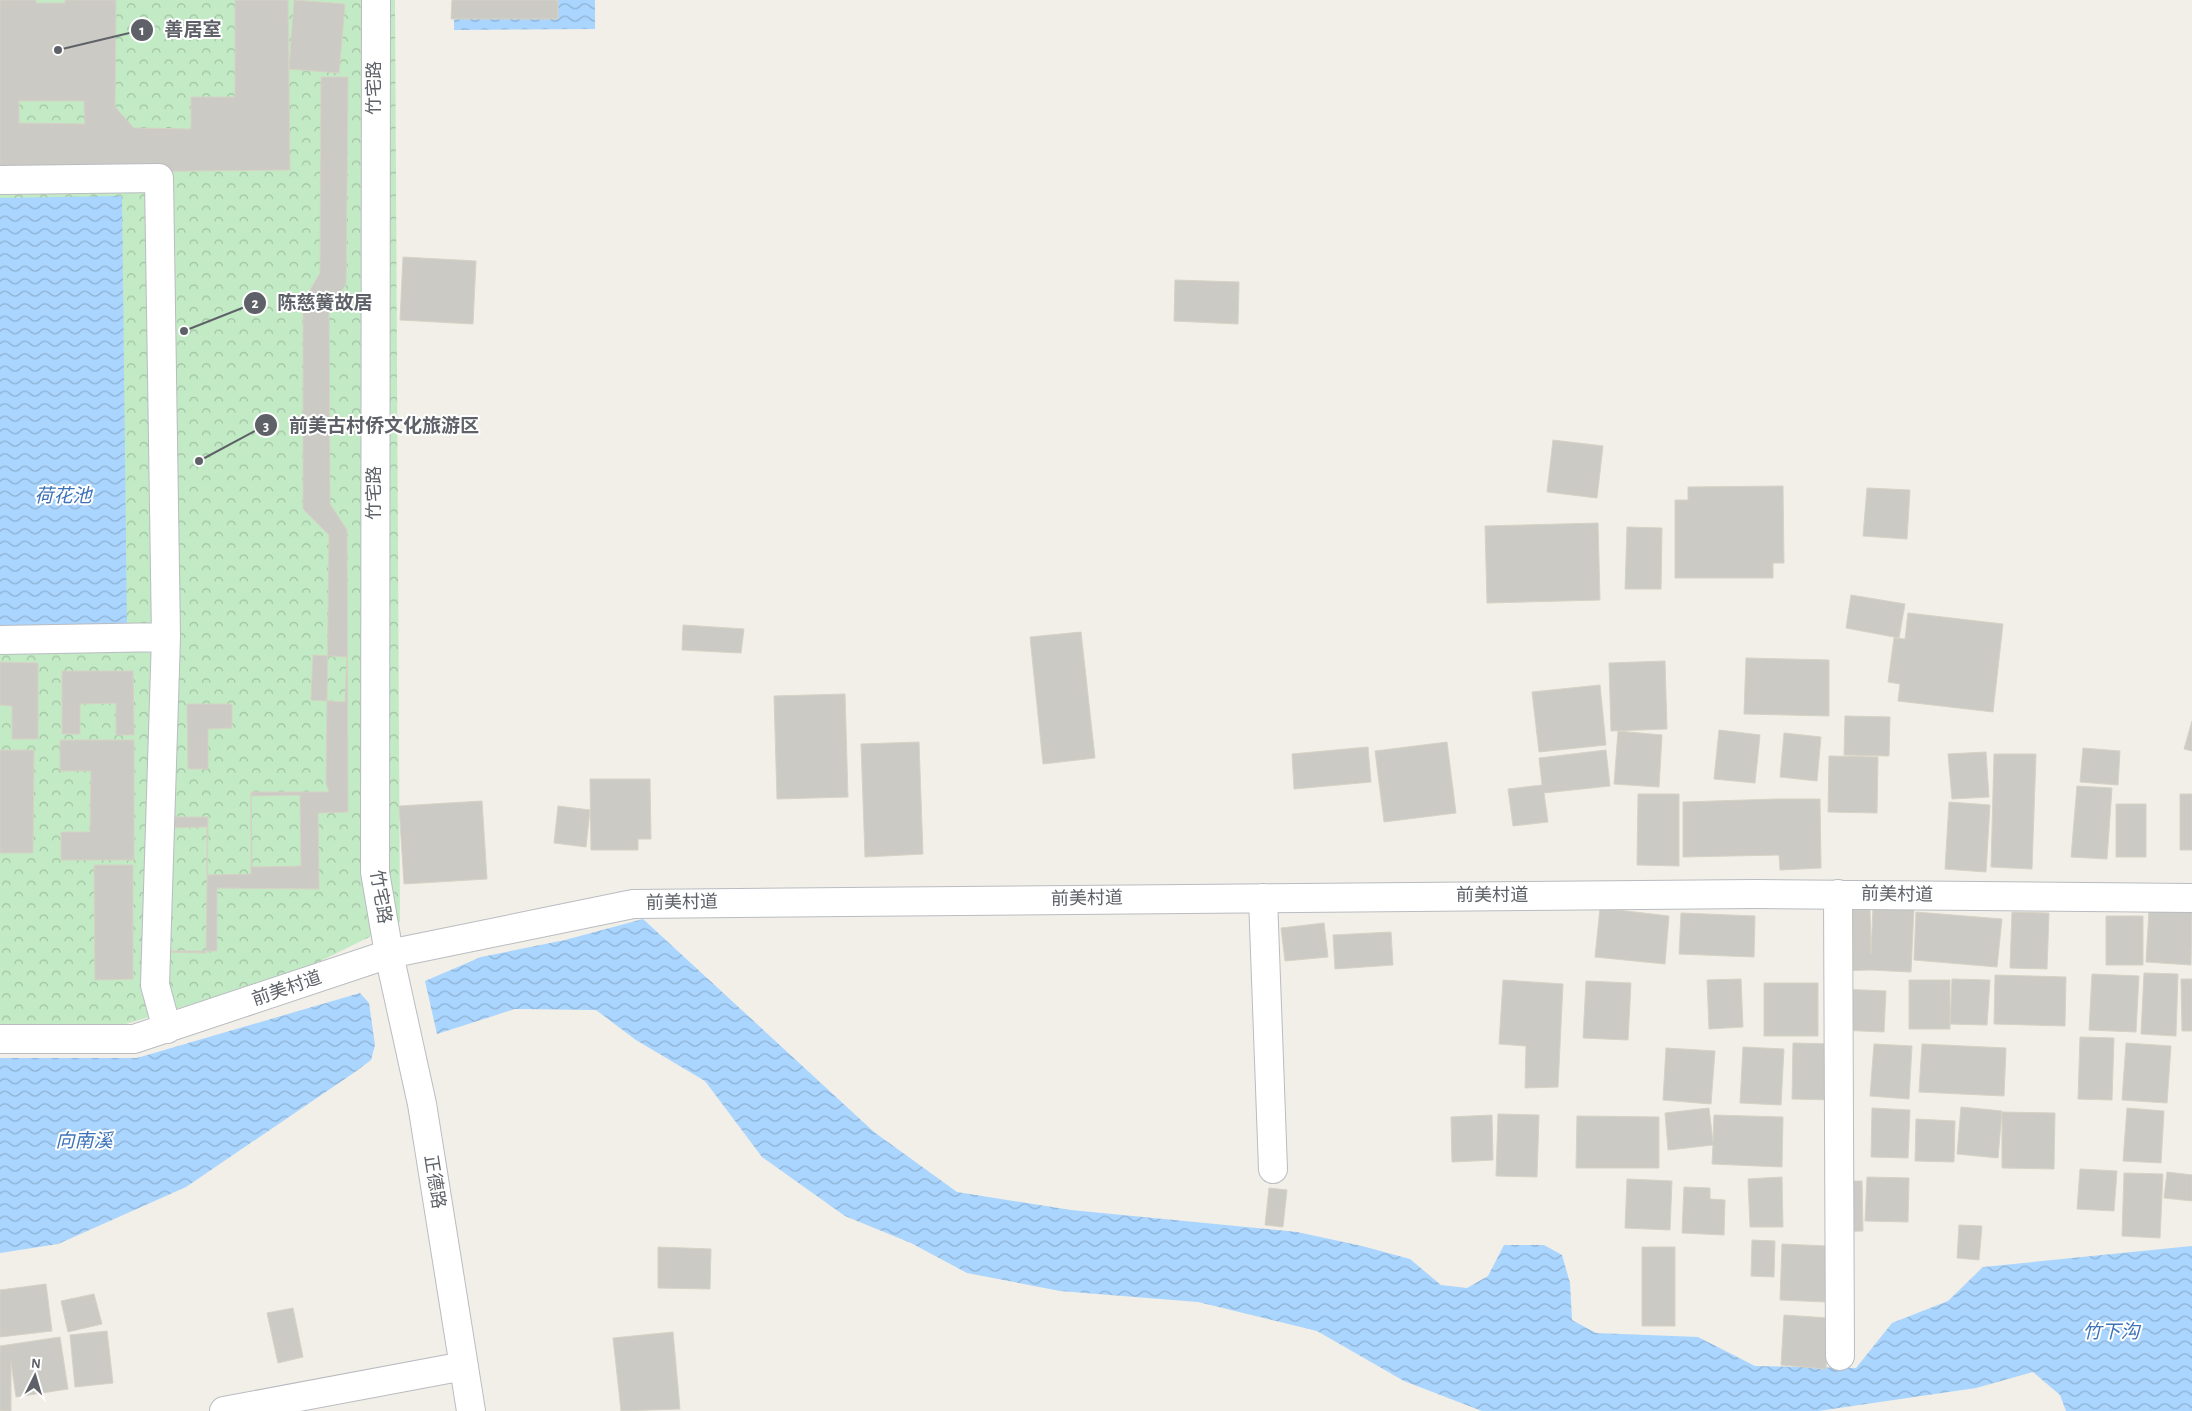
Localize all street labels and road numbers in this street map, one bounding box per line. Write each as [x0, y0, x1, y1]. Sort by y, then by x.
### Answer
street label: 竹宅路 [364, 61, 384, 115]
street label: 竹宅路 [364, 466, 384, 520]
street label: 竹宅路 [367, 869, 395, 925]
street label: 前美村道 [1861, 883, 1933, 905]
street label: 前美村道 [1456, 885, 1528, 905]
street label: 前美村道 [1051, 887, 1123, 909]
street label: 前美村道 [646, 891, 718, 913]
street label: 前美村道 [249, 967, 324, 1009]
street label: 正德路 [421, 1154, 449, 1210]

